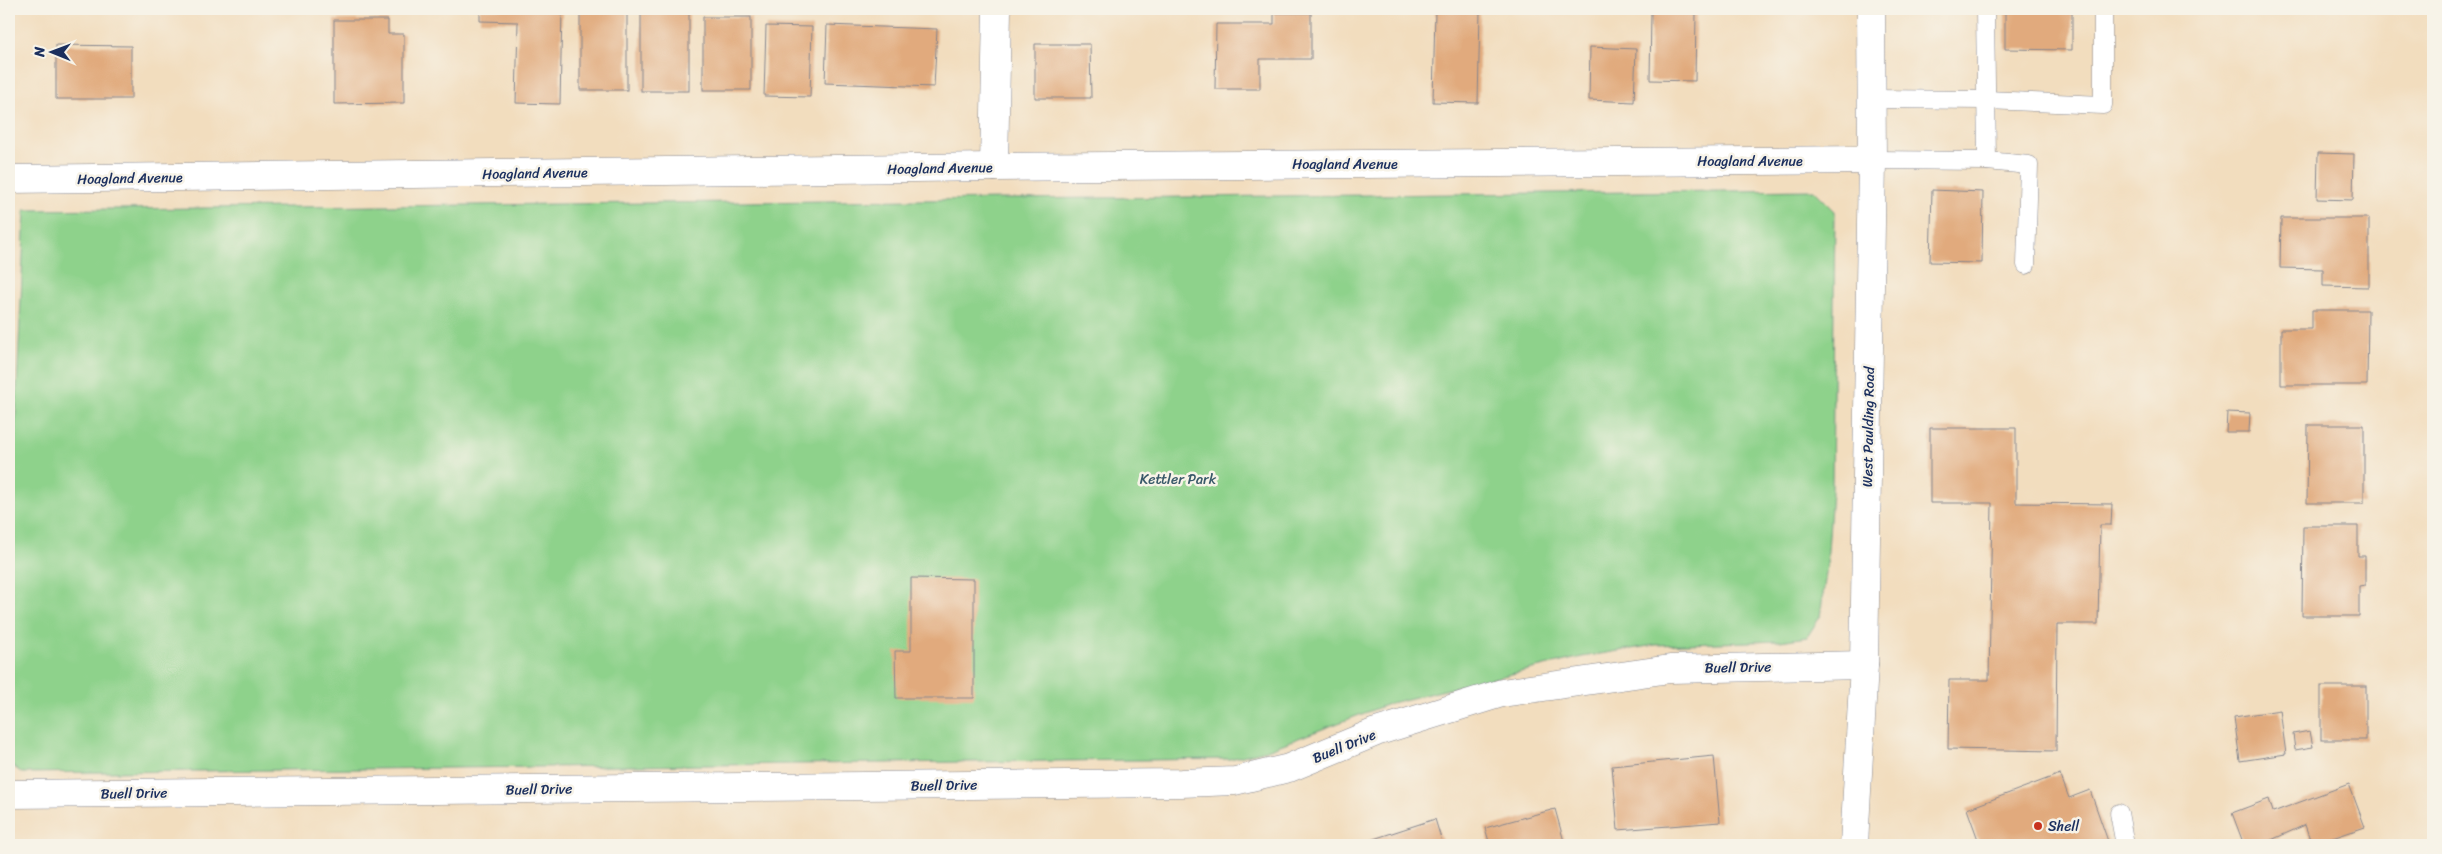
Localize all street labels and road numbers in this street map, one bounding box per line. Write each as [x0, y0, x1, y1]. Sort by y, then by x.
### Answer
street label: Hoagland Avenue [1697, 149, 1803, 174]
street label: Hoagland Avenue [1292, 152, 1398, 177]
street label: Hoagland Avenue [887, 155, 993, 182]
street label: Hoagland Avenue [482, 160, 588, 187]
street label: Hoagland Avenue [77, 165, 183, 192]
street label: West Paulding Road [1855, 365, 1882, 487]
street label: Buell Drive [1704, 654, 1772, 681]
street label: Buell Drive [1309, 722, 1380, 771]
street label: Buell Drive [910, 772, 978, 799]
street label: Buell Drive [505, 776, 573, 803]
street label: Buell Drive [100, 780, 168, 807]

